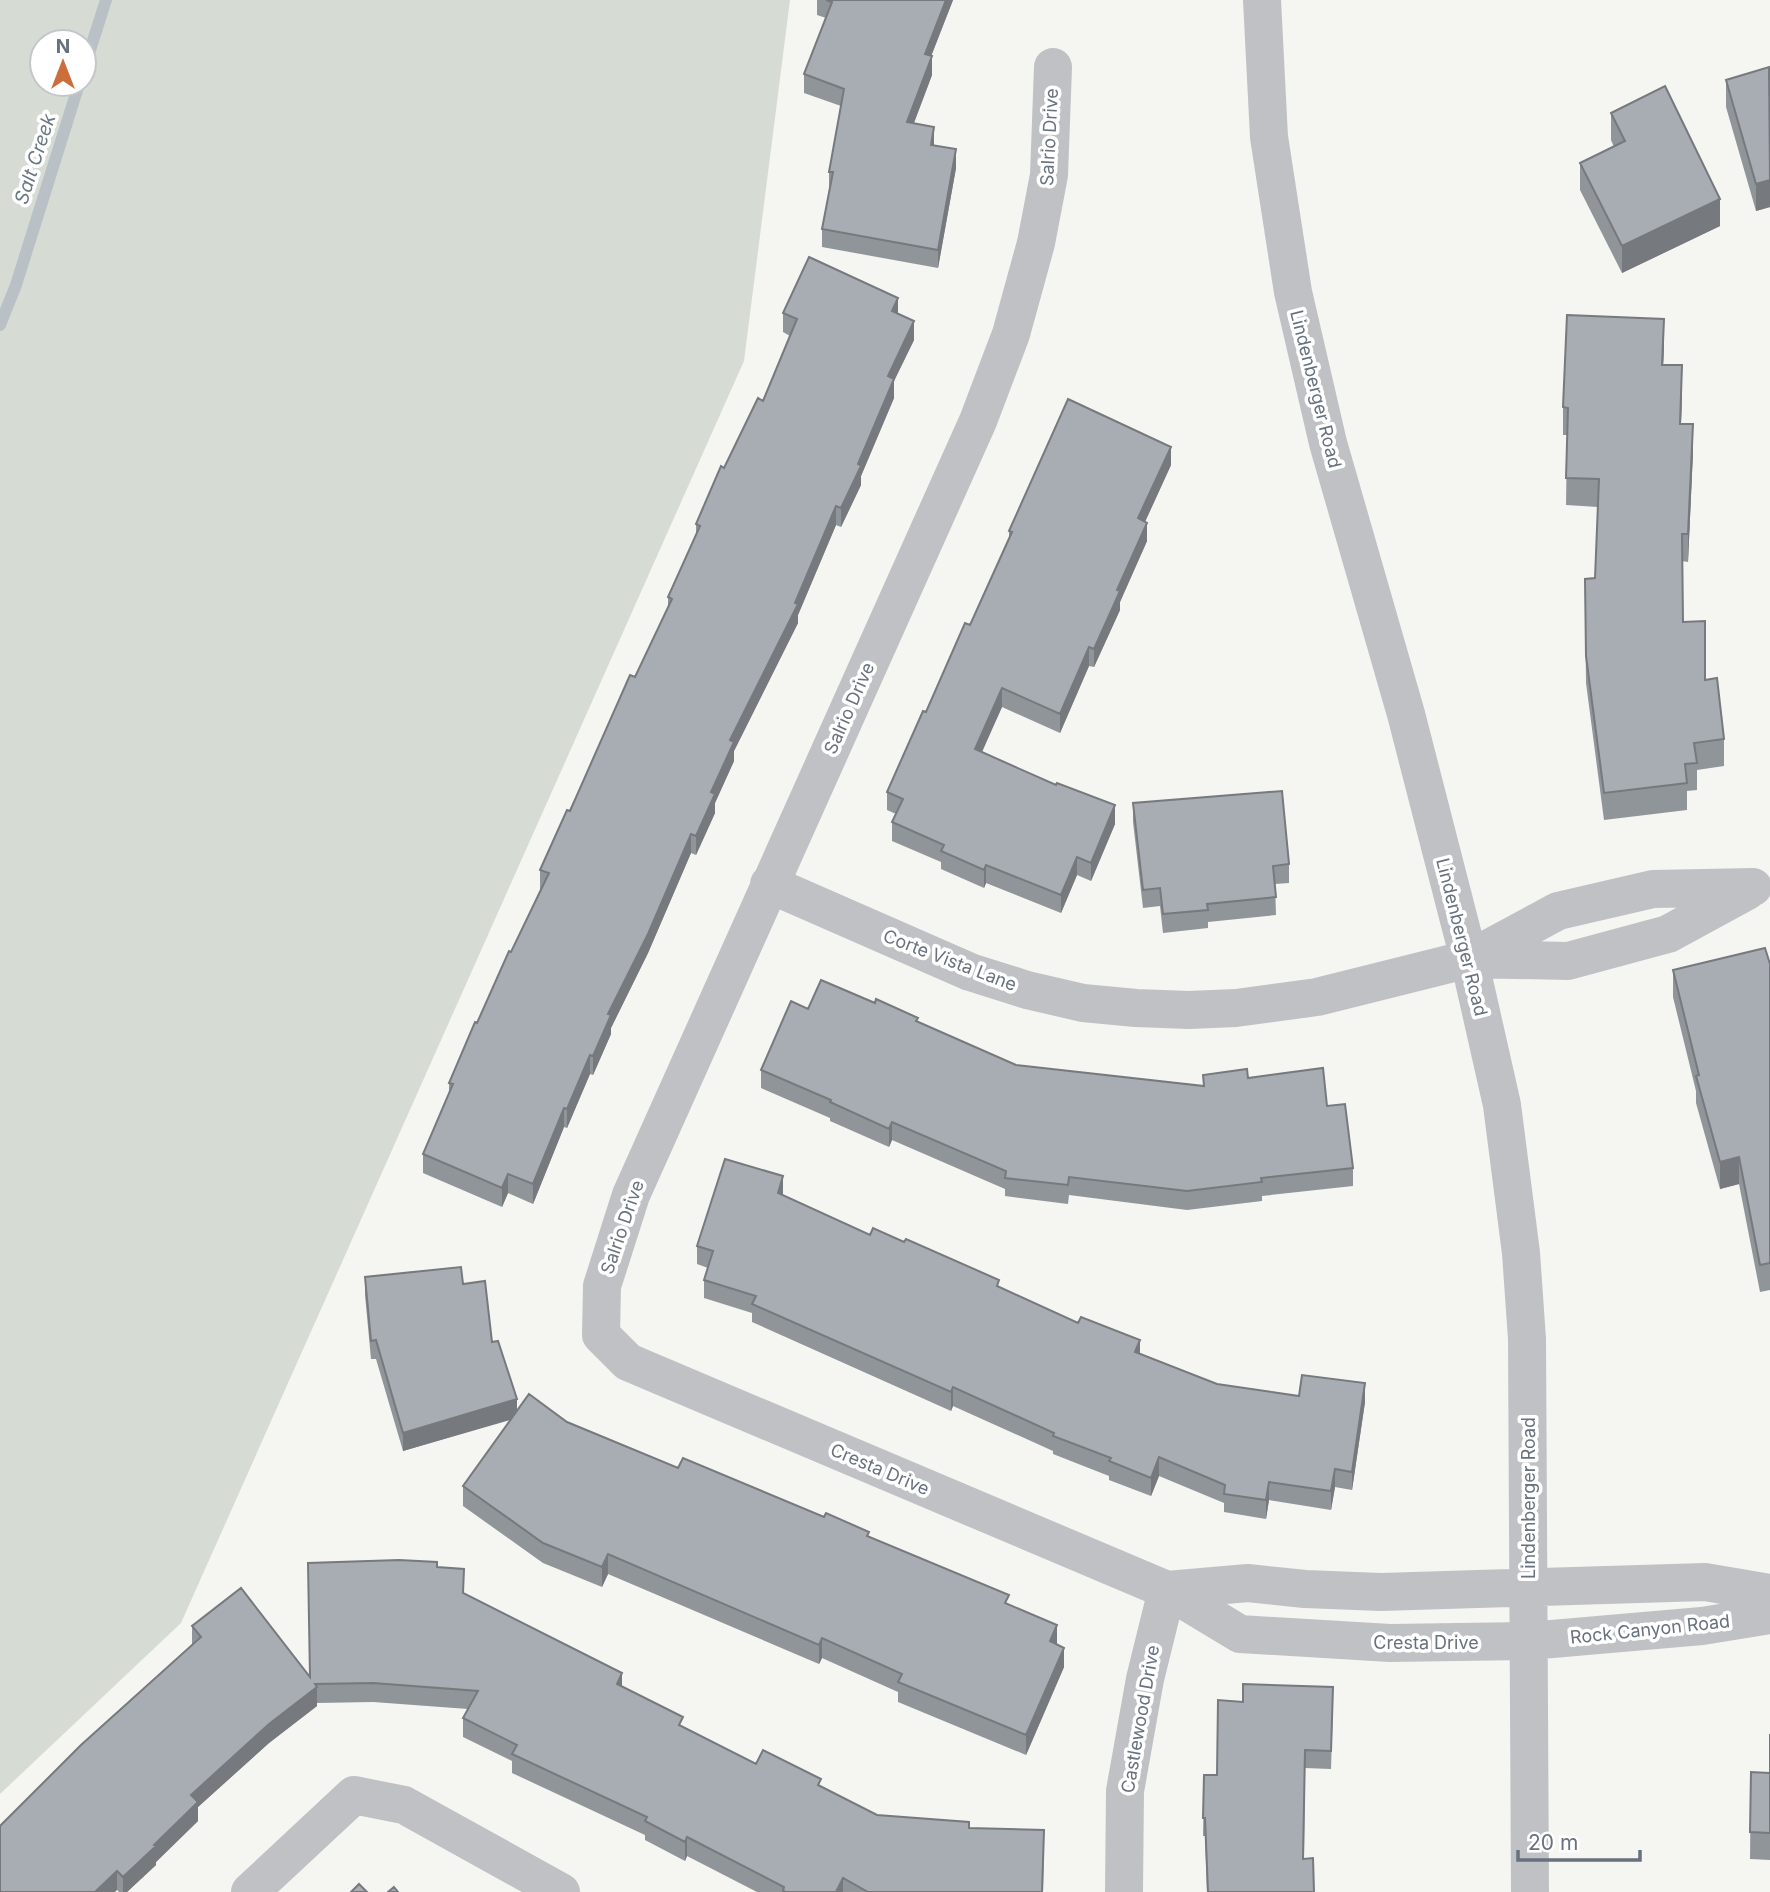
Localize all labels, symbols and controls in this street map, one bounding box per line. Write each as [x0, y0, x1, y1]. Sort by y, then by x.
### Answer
north arrow [28, 28, 98, 98]
text: N [56, 35, 70, 58]
street label: Salrio Drive [1036, 88, 1062, 186]
water label: Salt Creek [10, 111, 61, 207]
street label: Lindenberger Road [1286, 308, 1346, 470]
street label: Salrio Drive [819, 659, 879, 757]
street label: Lindenberger Road [1432, 856, 1492, 1018]
street label: Corte Vista Lane [880, 925, 1020, 995]
street label: Salrio Drive [596, 1177, 648, 1277]
street label: Lindenberger Road [1518, 1417, 1539, 1579]
street label: Cresta Drive [827, 1439, 933, 1499]
street label: Rock Canyon Road [1569, 1610, 1731, 1648]
street label: Cresta Drive [1373, 1632, 1479, 1653]
street label: Castlewood Drive [1117, 1643, 1163, 1795]
scale bar [1518, 1818, 1640, 1862]
text: 20 m [1528, 1830, 1578, 1855]

